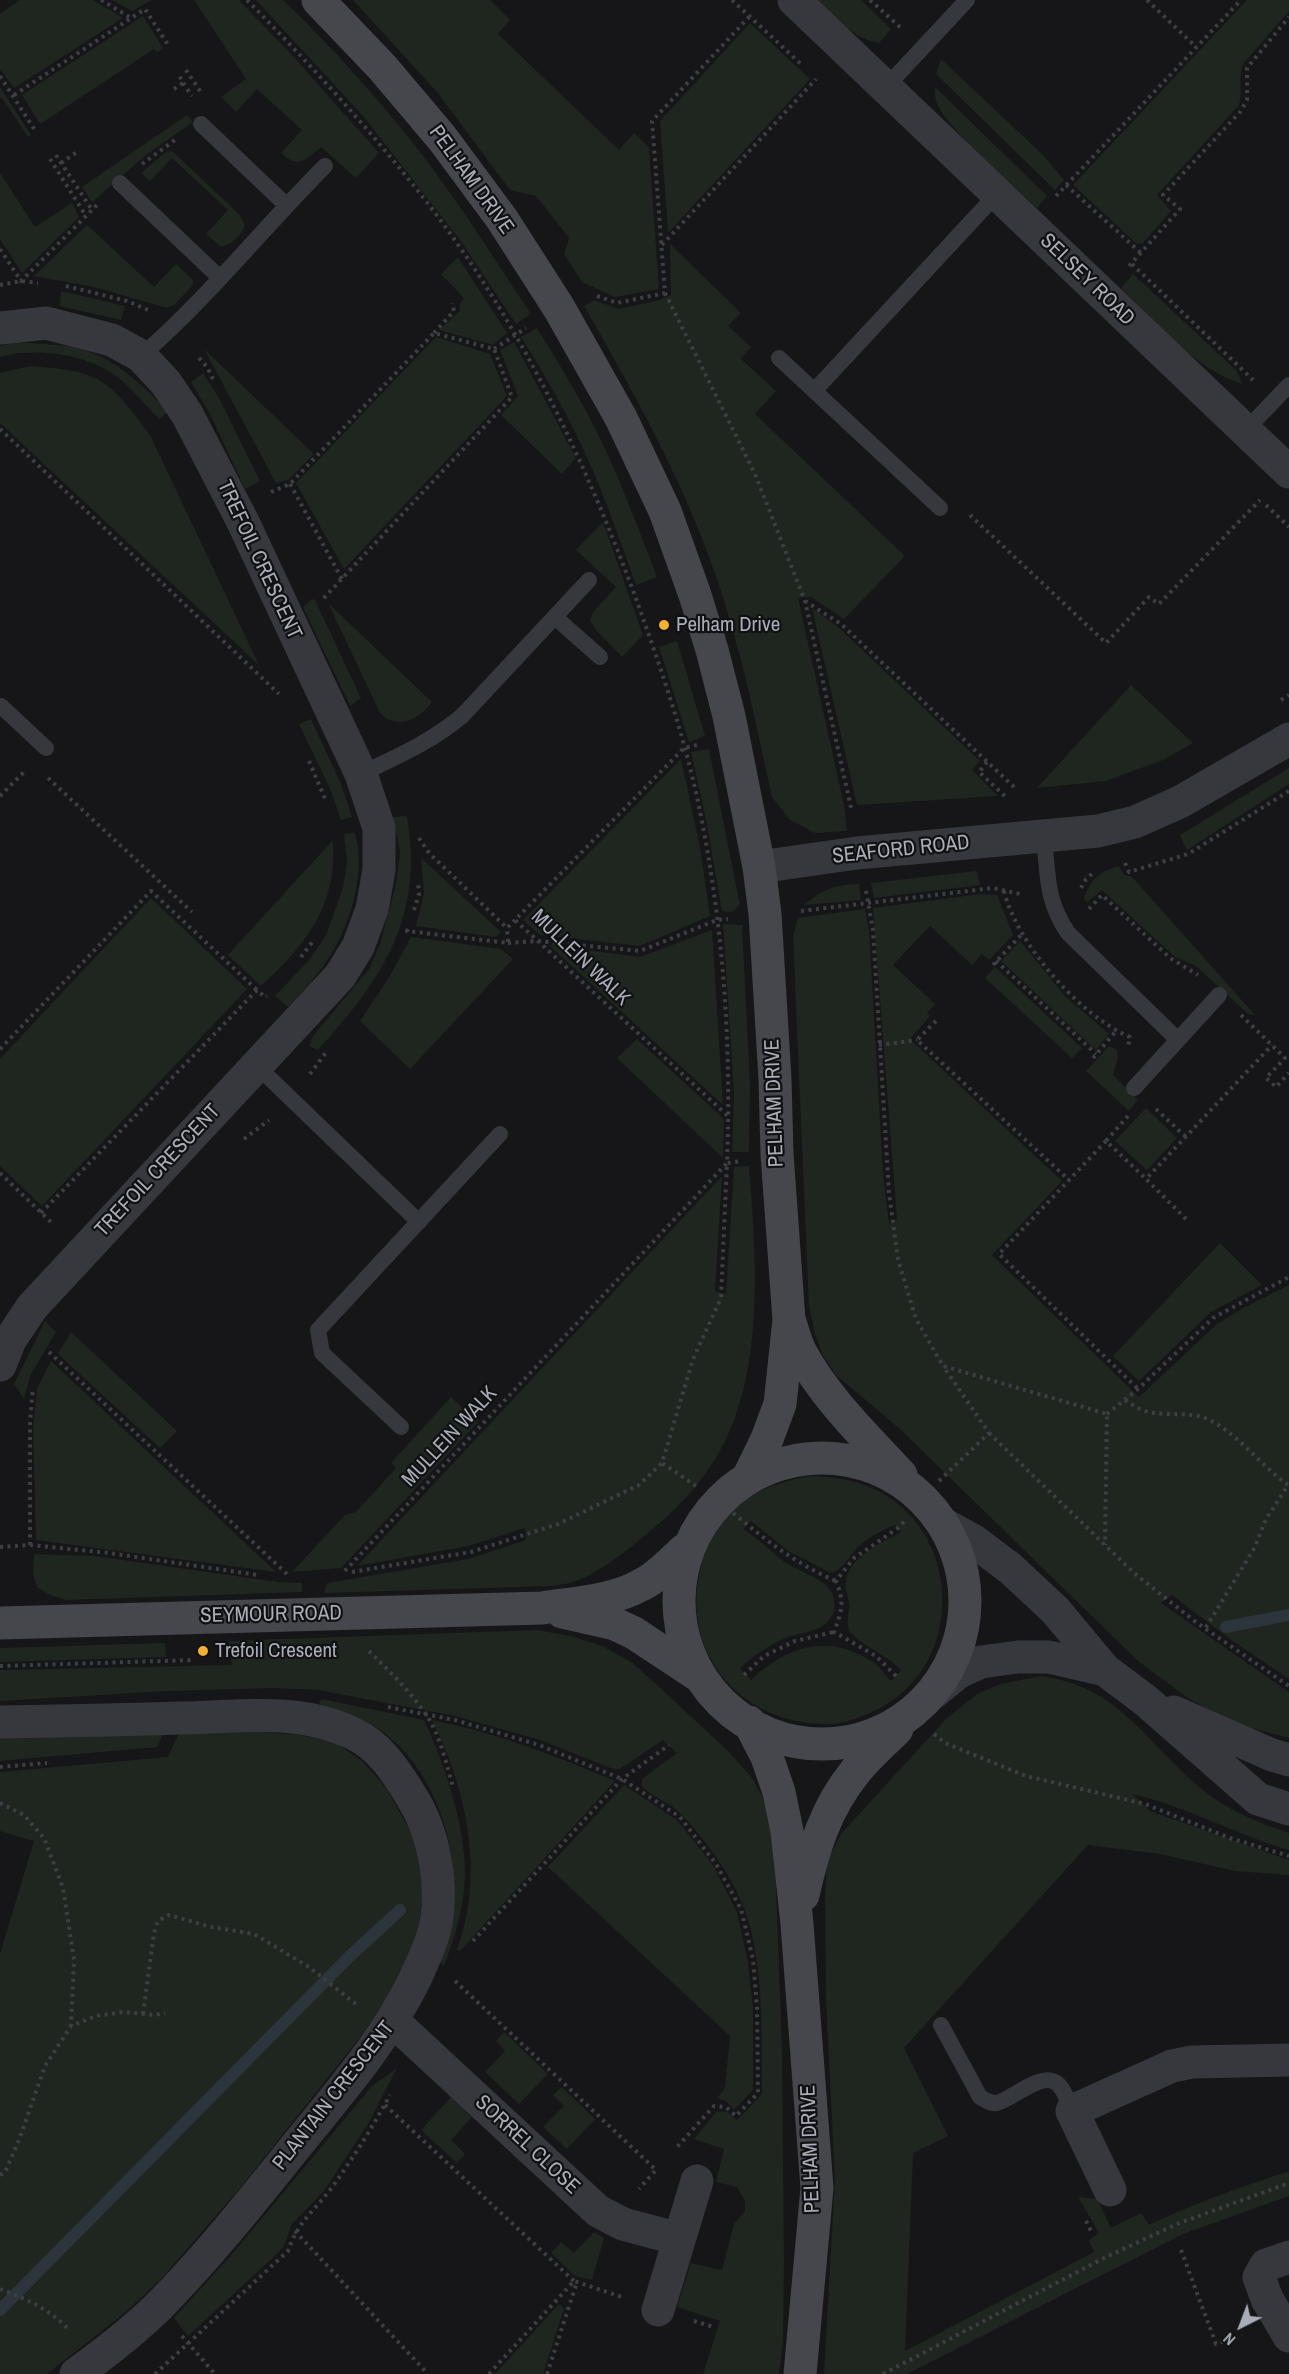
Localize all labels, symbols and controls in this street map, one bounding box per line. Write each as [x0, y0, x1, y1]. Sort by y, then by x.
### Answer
street label: PELHAM DRIVE [423, 121, 519, 239]
street label: SELSEY ROAD [1035, 229, 1139, 331]
street label: TREFOIL CRESCENT [211, 477, 307, 643]
place label: Pelham Drive [676, 612, 780, 638]
marker: Pelham Drive [657, 618, 671, 632]
street label: SEAFORD ROAD [831, 830, 971, 870]
street label: MULLEIN WALK [525, 905, 635, 1011]
street label: PELHAM DRIVE [760, 1038, 790, 1168]
street label: TREFOIL CRESCENT [90, 1099, 226, 1243]
street label: MULLEIN WALK [397, 1382, 503, 1492]
street label: SEYMOUR ROAD [200, 1601, 342, 1629]
place label: Trefoil Crescent [215, 1638, 337, 1664]
marker: Trefoil Crescent [196, 1644, 210, 1658]
street label: PLANTAIN CRESCENT [268, 2016, 400, 2176]
street label: PELHAM DRIVE [796, 2084, 826, 2214]
street label: SORREL CLOSE [469, 2090, 585, 2200]
north arrow [1211, 2296, 1271, 2356]
text: N [1218, 2328, 1240, 2351]

